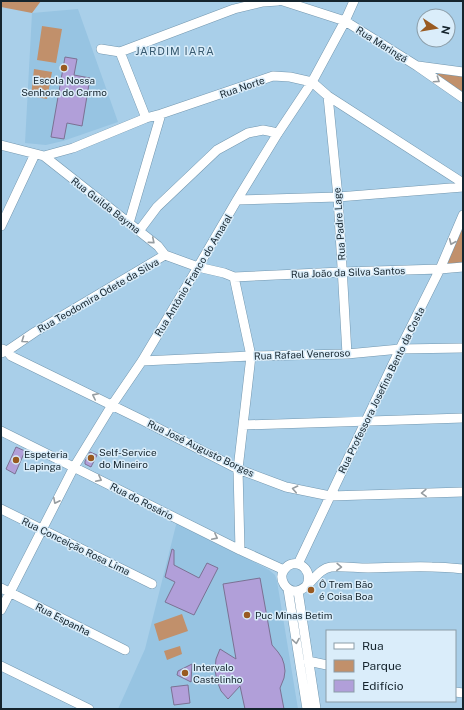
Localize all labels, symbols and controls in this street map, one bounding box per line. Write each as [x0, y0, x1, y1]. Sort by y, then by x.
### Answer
north arrow [416, 8, 456, 48]
street label: Rua Maringá [354, 23, 410, 65]
text: N [439, 25, 453, 36]
district label: JARDIM IARA [135, 45, 215, 57]
marker: Escola Nossa Senhora do Carmo [59, 63, 69, 73]
place label: Escola Nossa Senhora do Carmo [21, 74, 107, 98]
street label: Rua Norte [218, 74, 266, 100]
one-way arrow [432, 75, 439, 82]
street label: Rua Guilda Bayma [69, 174, 143, 236]
street label: Rua Padre Lage [330, 187, 348, 261]
street label: Rua Antônio Franco do Amaral [152, 212, 234, 338]
one-way arrow [147, 237, 154, 244]
one-way arrow [448, 238, 456, 245]
street label: Rua Teodomira Odete da Silva [35, 255, 161, 335]
street label: Rua João da Silva Santos [291, 264, 405, 280]
street label: Rua Professora Josefina Bento da Costa [335, 305, 427, 475]
one-way arrow [21, 335, 28, 342]
street label: Rua Rafael Veneroso [254, 346, 351, 362]
one-way arrow [92, 394, 99, 401]
street label: Rua José Augusto Borges [146, 417, 256, 479]
place label: Self-Service do Mineiro [99, 446, 157, 470]
place label: Espeteria Lapinga [24, 448, 68, 472]
marker: Self-Service do Mineiro [86, 453, 96, 463]
marker: Espeteria Lapinga [11, 455, 21, 465]
one-way arrow [94, 474, 102, 482]
street label: Rua do Rosário [108, 480, 176, 522]
one-way arrow [292, 485, 298, 493]
one-way arrow [421, 489, 427, 497]
one-way arrow [54, 497, 61, 505]
street label: Rua Conceição Rosa Lima [20, 515, 132, 577]
one-way arrow [211, 532, 218, 540]
one-way arrow [336, 563, 342, 571]
place label: Ô Trem Bão é Coisa Boa [319, 578, 373, 602]
marker: Ô Trem Bão é Coisa Boa [306, 585, 316, 595]
street label: Rua Espanha [34, 600, 92, 638]
place label: Puc Minas Betim [255, 609, 332, 621]
marker: Puc Minas Betim [242, 610, 252, 620]
legend [326, 630, 456, 702]
one-way arrow [291, 638, 300, 644]
text: Rua [362, 639, 384, 653]
text: Parque [362, 659, 402, 673]
place label: Intervalo Castelinho [193, 661, 243, 685]
marker: Intervalo Castelinho [180, 668, 190, 678]
text: Edifício [362, 679, 404, 693]

